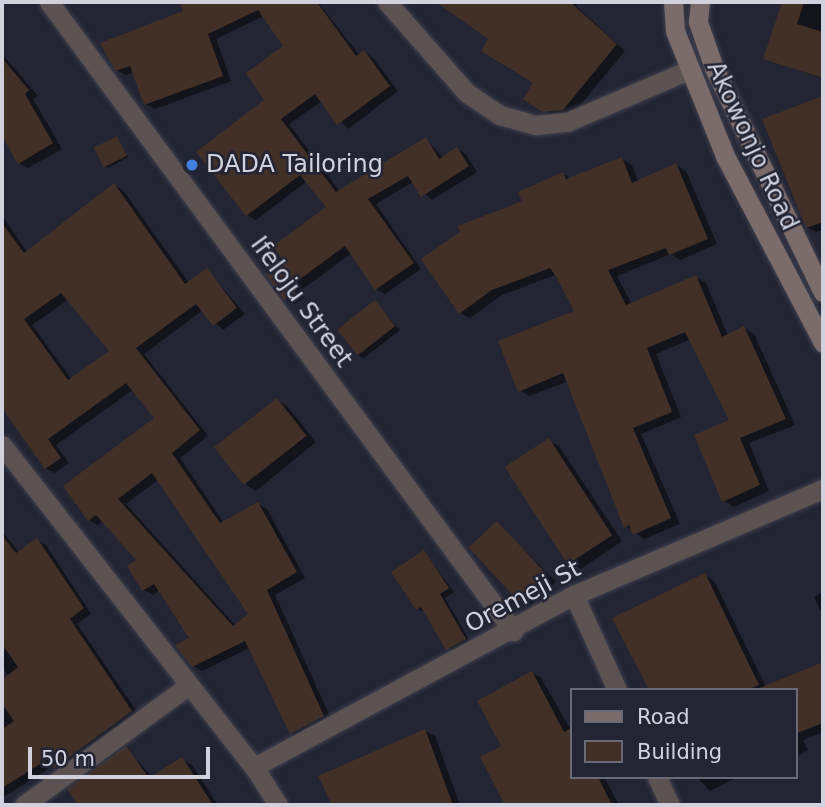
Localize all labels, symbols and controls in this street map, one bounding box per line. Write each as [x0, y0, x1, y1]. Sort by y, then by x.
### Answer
street label: Akowonjo Road [700, 57, 804, 235]
place label: DADA Tailoring [206, 151, 383, 179]
marker: DADA Tailoring [184, 157, 200, 173]
street label: Ifeloju Street [244, 231, 358, 373]
street label: Oremeji St [460, 555, 586, 639]
legend [570, 688, 797, 779]
text: Road [637, 705, 690, 729]
scale bar [32, 734, 214, 778]
text: Building [637, 740, 722, 764]
text: 50 m [41, 747, 95, 771]

